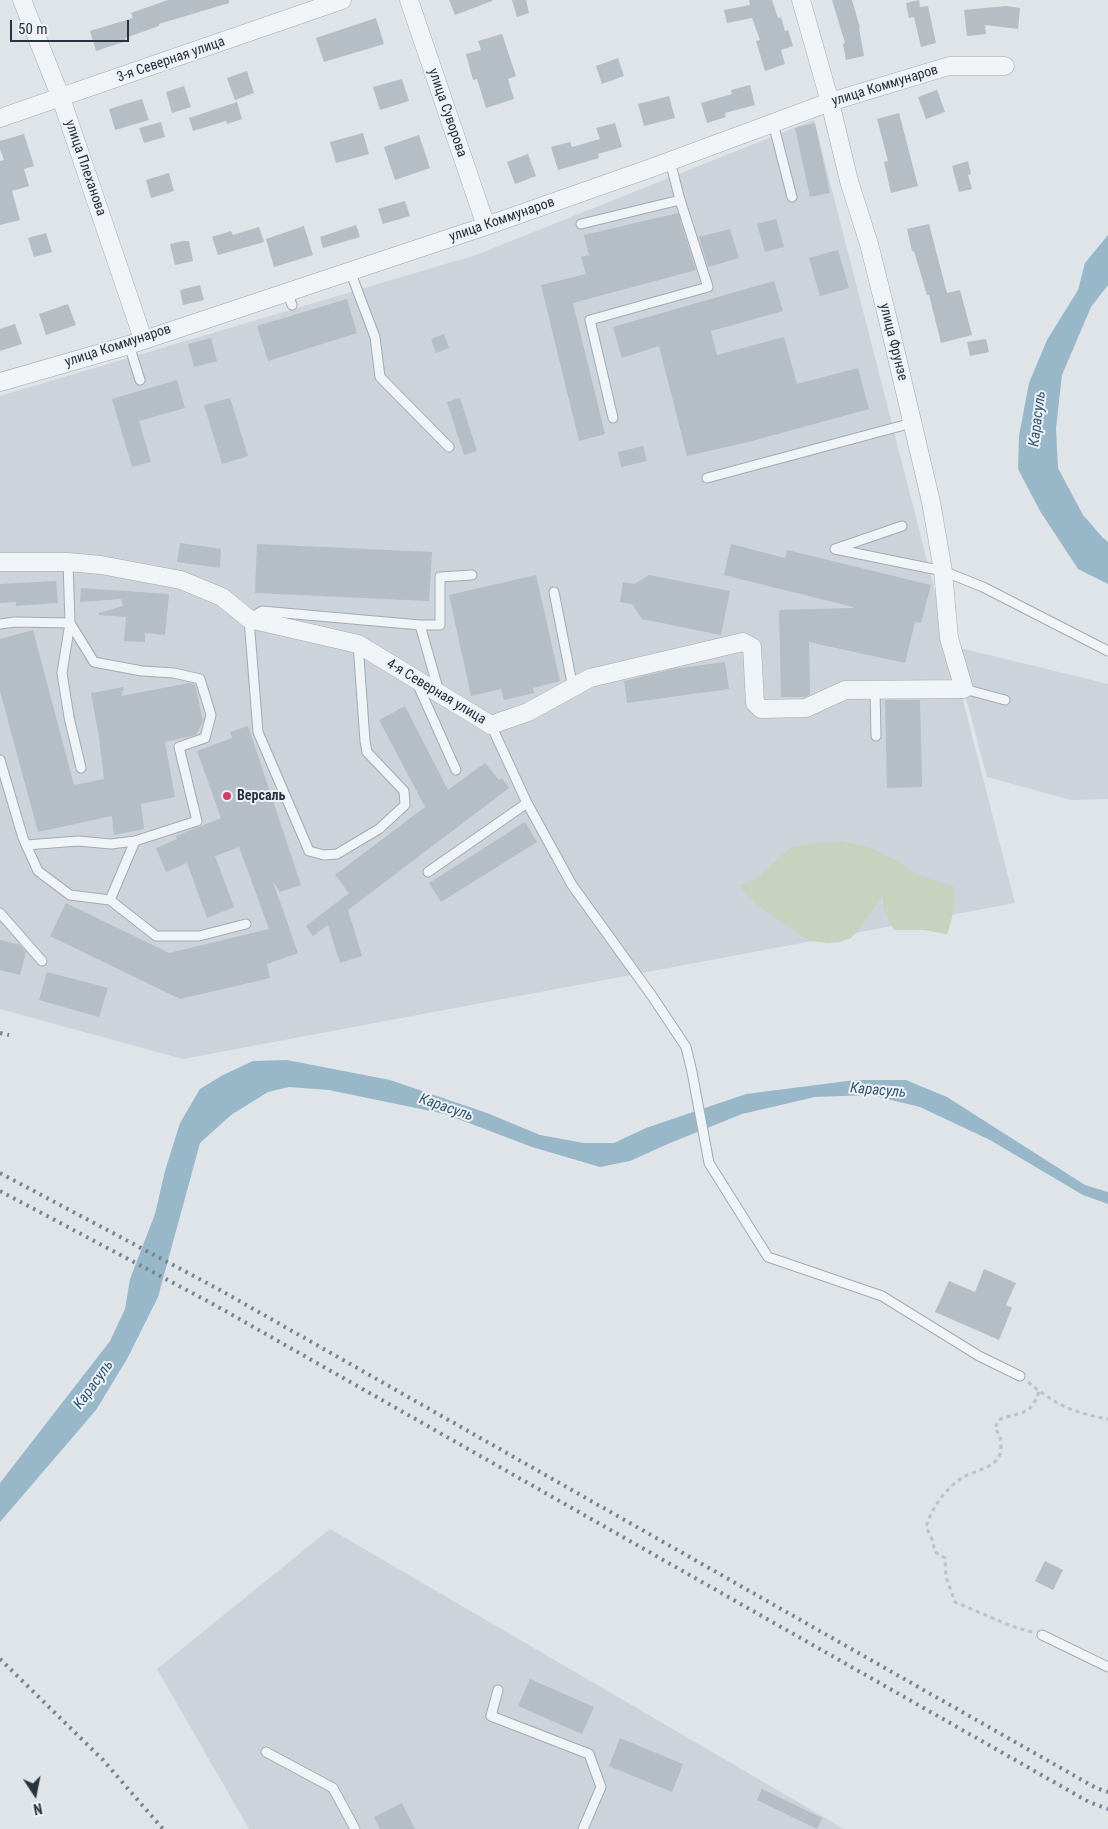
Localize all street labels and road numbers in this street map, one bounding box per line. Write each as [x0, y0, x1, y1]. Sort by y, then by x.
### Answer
street label: 3-я Северная улица [115, 34, 227, 86]
street label: улица Коммунаров [830, 62, 940, 110]
street label: улица Суворова [424, 66, 470, 160]
street label: улица Плеханова [61, 118, 109, 218]
street label: улица Коммунаров [447, 194, 557, 246]
street label: улица Фрунзе [875, 302, 911, 382]
street label: улица Коммунаров [63, 321, 173, 371]
street label: 4-я Северная улица [383, 656, 489, 728]

